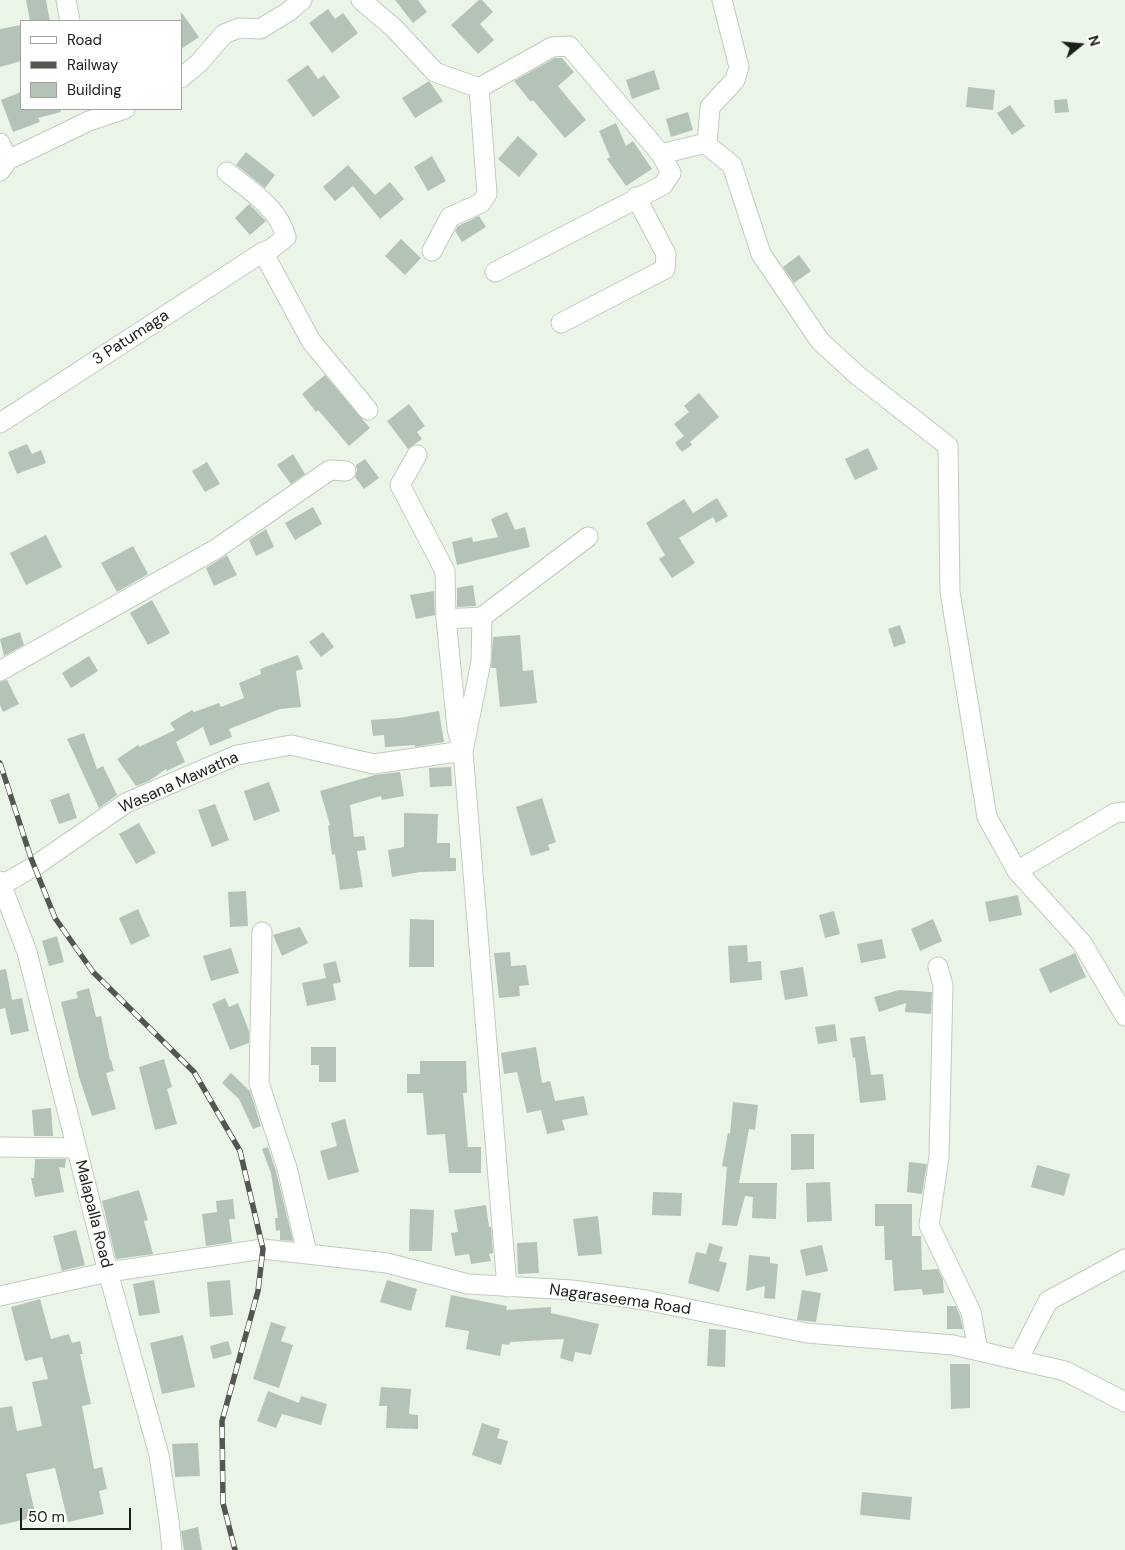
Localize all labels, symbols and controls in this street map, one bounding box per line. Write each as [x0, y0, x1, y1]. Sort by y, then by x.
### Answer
legend [20, 20, 182, 110]
north arrow [1055, 20, 1105, 70]
text: Road [67, 30, 102, 50]
text: N [1084, 33, 1104, 48]
text: Railway [67, 55, 118, 75]
text: Building [67, 80, 122, 100]
street label: 3 Patumaga [89, 306, 173, 370]
street label: Wasana Mawatha [116, 748, 242, 818]
street label: Malapalla Road [70, 1158, 116, 1270]
street label: Nagaraseema Road [548, 1281, 692, 1319]
scale bar [22, 1498, 134, 1530]
text: 50 m [28, 1507, 65, 1527]

